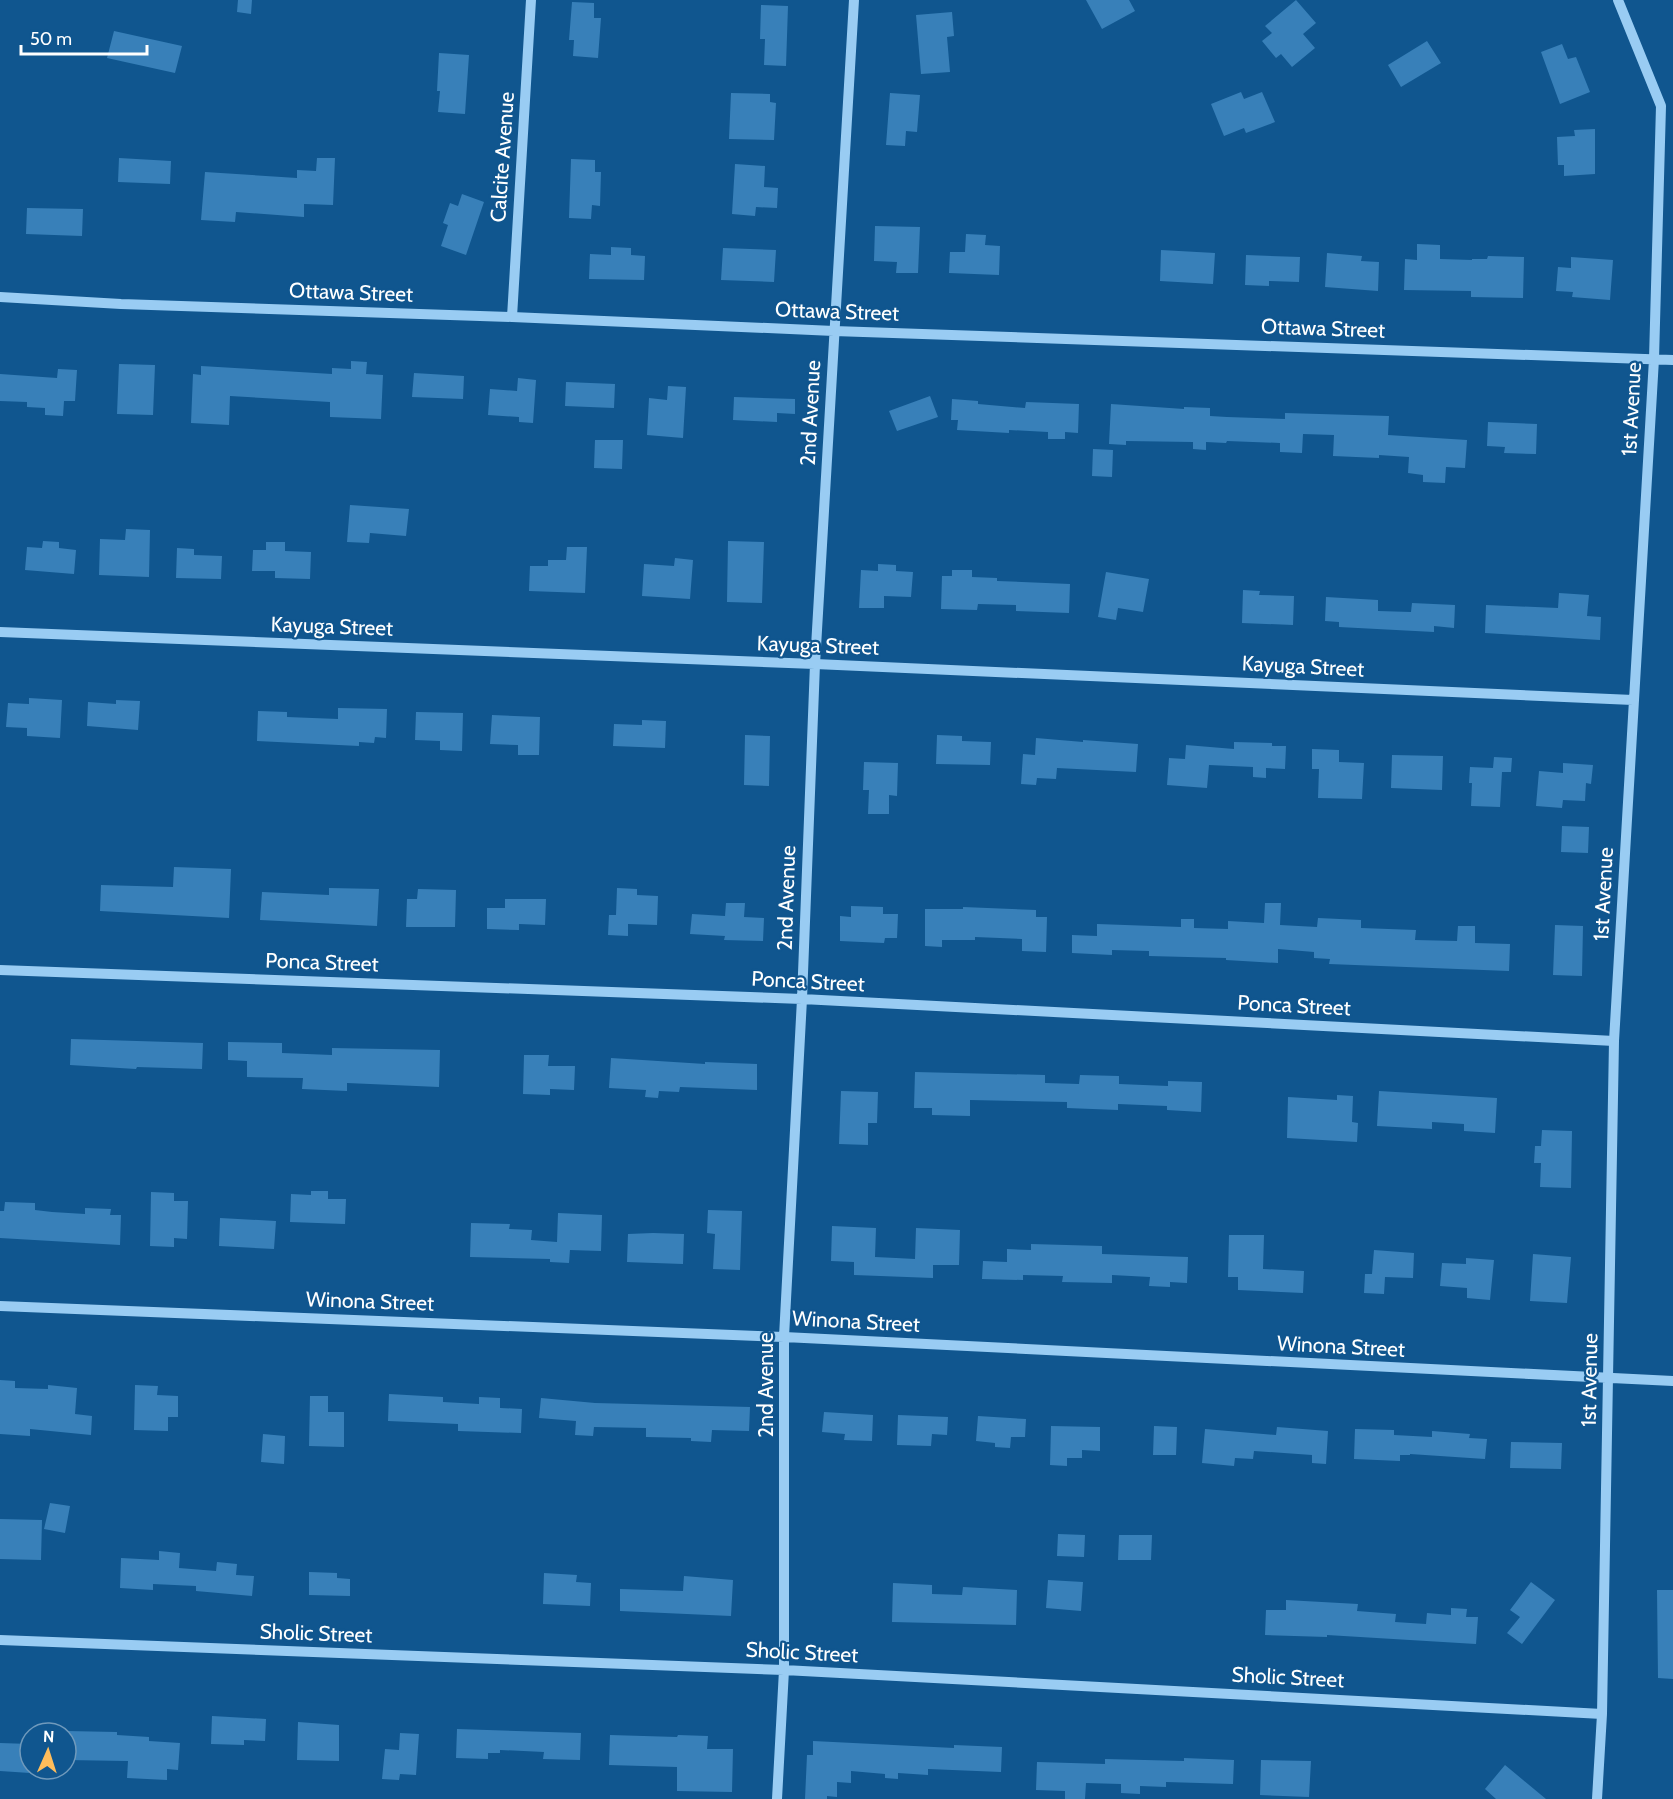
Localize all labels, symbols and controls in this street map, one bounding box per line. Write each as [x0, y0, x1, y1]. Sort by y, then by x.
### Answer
scale bar [21, 18, 147, 56]
text: 50 m [30, 28, 72, 50]
street label: Calcite Avenue [485, 91, 519, 223]
street label: Ottawa Street [289, 277, 413, 307]
street label: Ottawa Street [775, 296, 899, 326]
street label: Ottawa Street [1261, 313, 1385, 343]
street label: 2nd Avenue [795, 359, 825, 466]
street label: 1st Avenue [1616, 361, 1646, 457]
street label: Kayuga Street [270, 611, 394, 641]
street label: Kayuga Street [756, 630, 880, 660]
street label: Kayuga Street [1241, 650, 1365, 682]
street label: 2nd Avenue [772, 844, 800, 951]
street label: 1st Avenue [1588, 846, 1618, 942]
street label: Ponca Street [265, 948, 379, 976]
street label: Ponca Street [751, 966, 865, 996]
street label: Ponca Street [1237, 990, 1351, 1020]
street label: Winona Street [306, 1286, 434, 1316]
street label: Winona Street [791, 1305, 921, 1337]
street label: Winona Street [1276, 1330, 1406, 1362]
street label: 2nd Avenue [753, 1332, 778, 1438]
street label: 1st Avenue [1576, 1333, 1602, 1427]
street label: Sholic Street [259, 1619, 373, 1647]
street label: Sholic Street [745, 1637, 859, 1667]
street label: Sholic Street [1231, 1662, 1345, 1692]
north arrow [18, 1721, 78, 1781]
text: N [43, 1727, 55, 1746]

